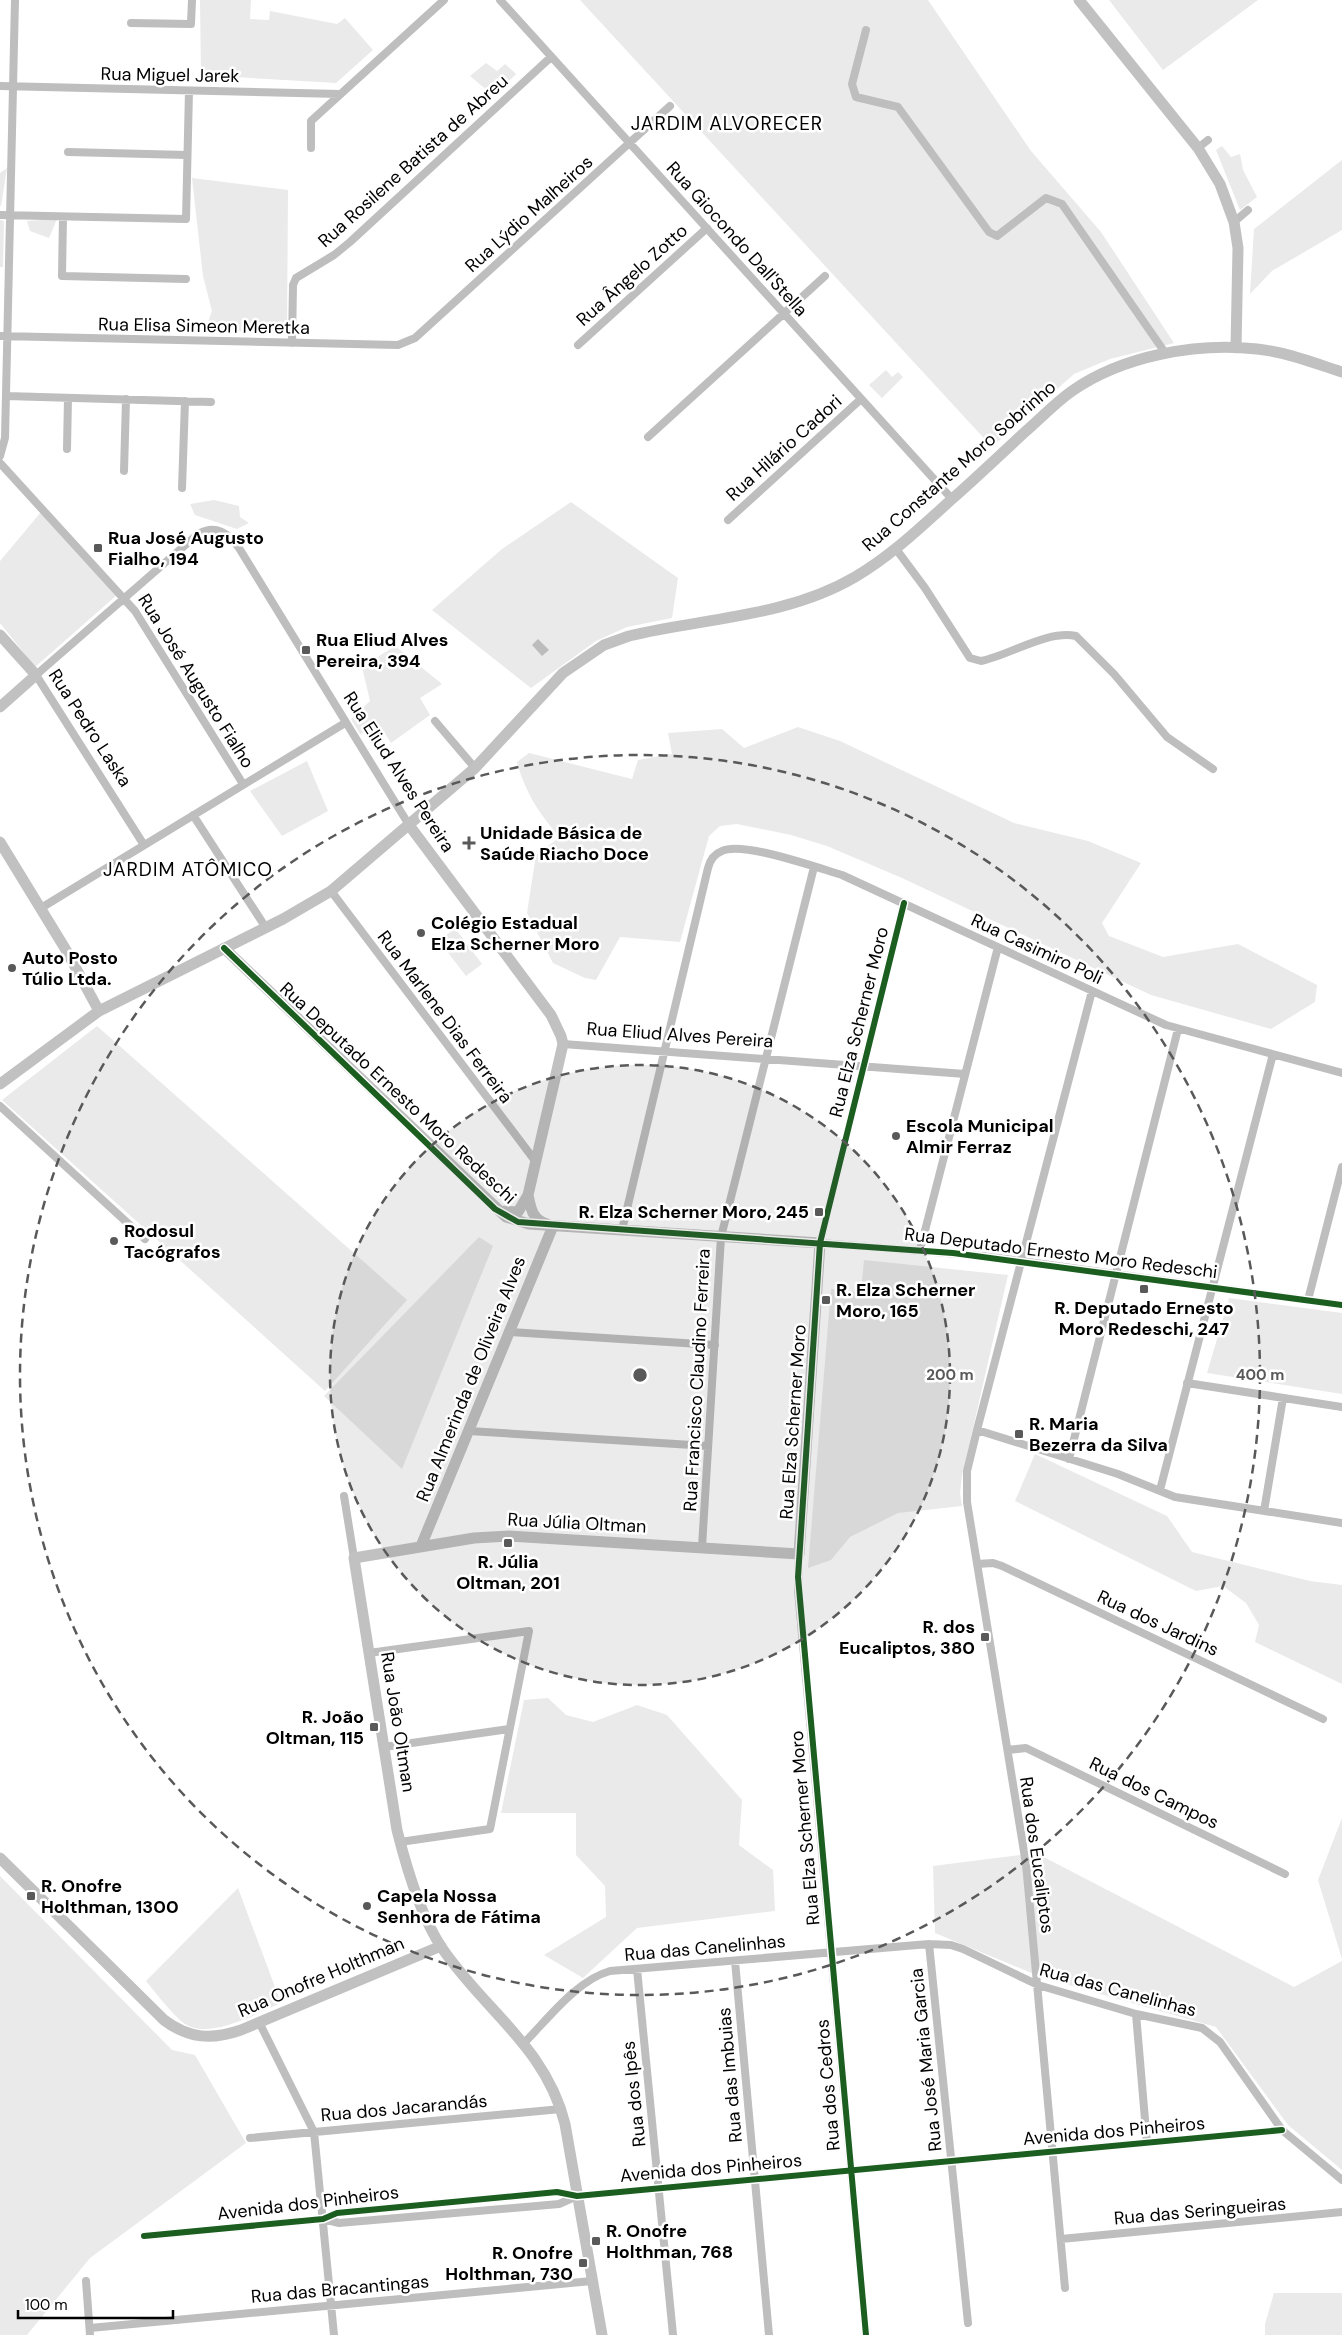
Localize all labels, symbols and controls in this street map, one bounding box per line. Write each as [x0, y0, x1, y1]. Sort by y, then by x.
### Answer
street label: Rua Miguel Jarek [100, 62, 240, 88]
street label: Rua Rosilene Batista de Abreu [313, 69, 513, 253]
district label: JARDIM ALVORECER [631, 111, 823, 136]
street label: Rua Lýdio Malheiros [460, 150, 598, 278]
street label: Rua Giocondo Dall'Stella [661, 156, 813, 322]
street label: Rua Ângelo Zotto [571, 219, 693, 331]
street label: Rua Elisa Simeon Meretka [98, 312, 310, 340]
street label: Rua Constante Moro Sobrinho [857, 375, 1061, 557]
street label: Rua Hilário Cadori [721, 390, 847, 506]
place label: Rua José Augusto Fialho, 194 [108, 526, 264, 571]
marker: Rua José Augusto Fialho, 194 [92, 542, 104, 554]
street label: Rua José Augusto Fialho [132, 589, 260, 773]
place label: Rua Eliud Alves Pereira, 394 [316, 628, 448, 673]
marker: Rua Eliud Alves Pereira, 394 [300, 644, 312, 656]
street label: Rua Pedro Laska [43, 664, 137, 792]
street label: Rua Eliud Alves Pereira [338, 687, 460, 857]
place label: Unidade Básica de Saúde Riacho Doce [480, 821, 649, 866]
marker: Unidade Básica de Saúde Riacho Doce [462, 836, 476, 850]
district label: JARDIM ATÔMICO [103, 857, 273, 882]
street label: Rua Casimiro Poli [967, 908, 1107, 990]
place label: Colégio Estadual Elza Scherner Moro [431, 911, 600, 956]
street label: Rua Elza Scherner Moro [824, 924, 894, 1120]
street label: Rua Marlene Dias Ferreira [372, 926, 518, 1108]
marker: Colégio Estadual Elza Scherner Moro [415, 927, 427, 939]
place label: Auto Posto Túlio Ltda. [22, 946, 118, 991]
marker: Auto Posto Túlio Ltda. [6, 962, 18, 974]
street label: Rua Deputado Ernesto Moro Redeschi [275, 977, 521, 1209]
street label: Rua Eliud Alves Pereira [586, 1017, 774, 1053]
place label: Escola Municipal Almir Ferraz [906, 1114, 1054, 1159]
marker: Escola Municipal Almir Ferraz [890, 1130, 902, 1142]
place label: R. Elza Scherner Moro, 245 [578, 1200, 809, 1224]
marker: R. Elza Scherner Moro, 245 [813, 1206, 825, 1218]
place label: Rodosul Tacógrafos [124, 1219, 221, 1264]
street label: Rua Deputado Ernesto Moro Redeschi [903, 1222, 1219, 1284]
marker: Rodosul Tacógrafos [108, 1235, 120, 1247]
street label: Rua Francisco Claudino Ferreira [678, 1248, 716, 1512]
street label: Rua Almerinda de Oliveira Alves [411, 1253, 531, 1505]
place label: R. Elza Scherner Moro, 165 [836, 1278, 975, 1323]
marker: R. Deputado Ernesto Moro Redeschi, 247 [1138, 1283, 1150, 1295]
marker: R. Elza Scherner Moro, 165 [820, 1294, 832, 1306]
place label: R. Deputado Ernesto Moro Redeschi, 247 [1054, 1296, 1234, 1341]
street label: Rua Elza Scherner Moro [774, 1324, 812, 1520]
text: 200 m [926, 1365, 974, 1385]
text: 400 m [1236, 1365, 1284, 1385]
centre of rings [631, 1366, 649, 1384]
place label: R. Maria Bezerra da Silva [1029, 1412, 1168, 1457]
marker: R. Maria Bezerra da Silva [1013, 1428, 1025, 1440]
street label: Rua Júlia Oltman [507, 1507, 647, 1539]
marker: R. Júlia Oltman, 201 [502, 1537, 514, 1549]
place label: R. Júlia Oltman, 201 [456, 1550, 560, 1595]
street label: Rua dos Jardins [1093, 1584, 1223, 1662]
place label: R. dos Eucaliptos, 380 [839, 1615, 975, 1660]
marker: R. dos Eucaliptos, 380 [979, 1631, 991, 1643]
street label: Rua João Oltman [375, 1650, 421, 1794]
place label: R. João Oltman, 115 [266, 1705, 364, 1750]
marker: R. João Oltman, 115 [368, 1721, 380, 1733]
street label: Rua Elza Scherner Moro [785, 1730, 825, 1926]
street label: Rua dos Campos [1085, 1751, 1223, 1835]
street label: Rua dos Eucaliptos [1014, 1775, 1060, 1935]
place label: R. Onofre Holthman, 1300 [41, 1874, 179, 1919]
place label: Capela Nossa Senhora de Fátima [377, 1884, 541, 1929]
marker: R. Onofre Holthman, 1300 [25, 1890, 37, 1902]
marker: Capela Nossa Senhora de Fátima [361, 1900, 373, 1912]
street label: Rua das Canelinhas [623, 1929, 787, 1967]
street label: Rua Onofre Holthman [234, 1931, 408, 2023]
street label: Rua das Canelinhas [1037, 1957, 1199, 2023]
street label: Rua José Maria Garcia [904, 1967, 948, 2153]
street label: Rua das Imbuias [712, 2006, 748, 2144]
street label: Rua dos Cedros [810, 2018, 846, 2152]
street label: Rua dos Ipês [617, 2040, 651, 2148]
street label: Rua dos Jacarandás [320, 2089, 488, 2127]
street label: Avenida dos Pinheiros [1022, 2111, 1206, 2151]
street label: Avenida dos Pinheiros [619, 2148, 803, 2188]
street label: Avenida dos Pinheiros [216, 2180, 400, 2226]
street label: Rua das Seringueiras [1113, 2192, 1287, 2230]
place label: R. Onofre Holthman, 768 [606, 2219, 733, 2264]
marker: R. Onofre Holthman, 768 [590, 2235, 602, 2247]
place label: R. Onofre Holthman, 730 [445, 2241, 573, 2286]
marker: R. Onofre Holthman, 730 [577, 2257, 589, 2269]
street label: Rua das Bracantingas [250, 2269, 430, 2309]
scale bar [18, 2288, 172, 2320]
text: 100 m [25, 2295, 68, 2315]

